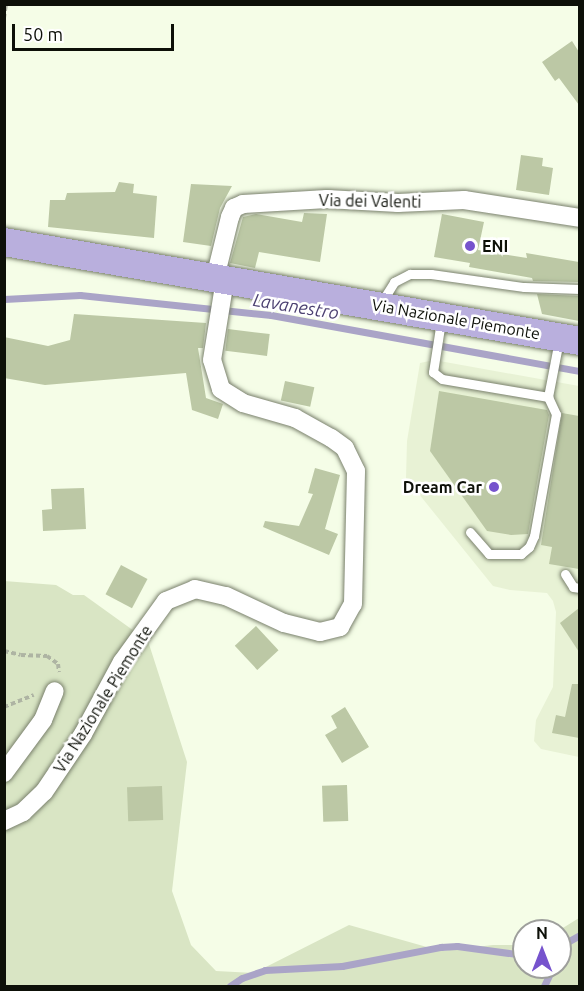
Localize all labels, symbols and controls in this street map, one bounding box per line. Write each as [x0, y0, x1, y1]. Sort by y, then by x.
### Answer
scale bar [15, 12, 177, 50]
text: 50 m [23, 24, 63, 44]
street label: Via dei Valenti [319, 191, 421, 211]
place label: ENI [482, 236, 508, 256]
marker: ENI [463, 239, 477, 253]
water label: Lavanestro [252, 289, 340, 323]
street label: Via Nazionale Piemonte [370, 295, 542, 343]
place label: Dream Car [403, 477, 482, 497]
marker: Dream Car [487, 480, 501, 494]
street label: Via Nazionale Piemonte [50, 622, 156, 776]
north arrow [512, 919, 572, 979]
text: N [536, 924, 548, 942]

